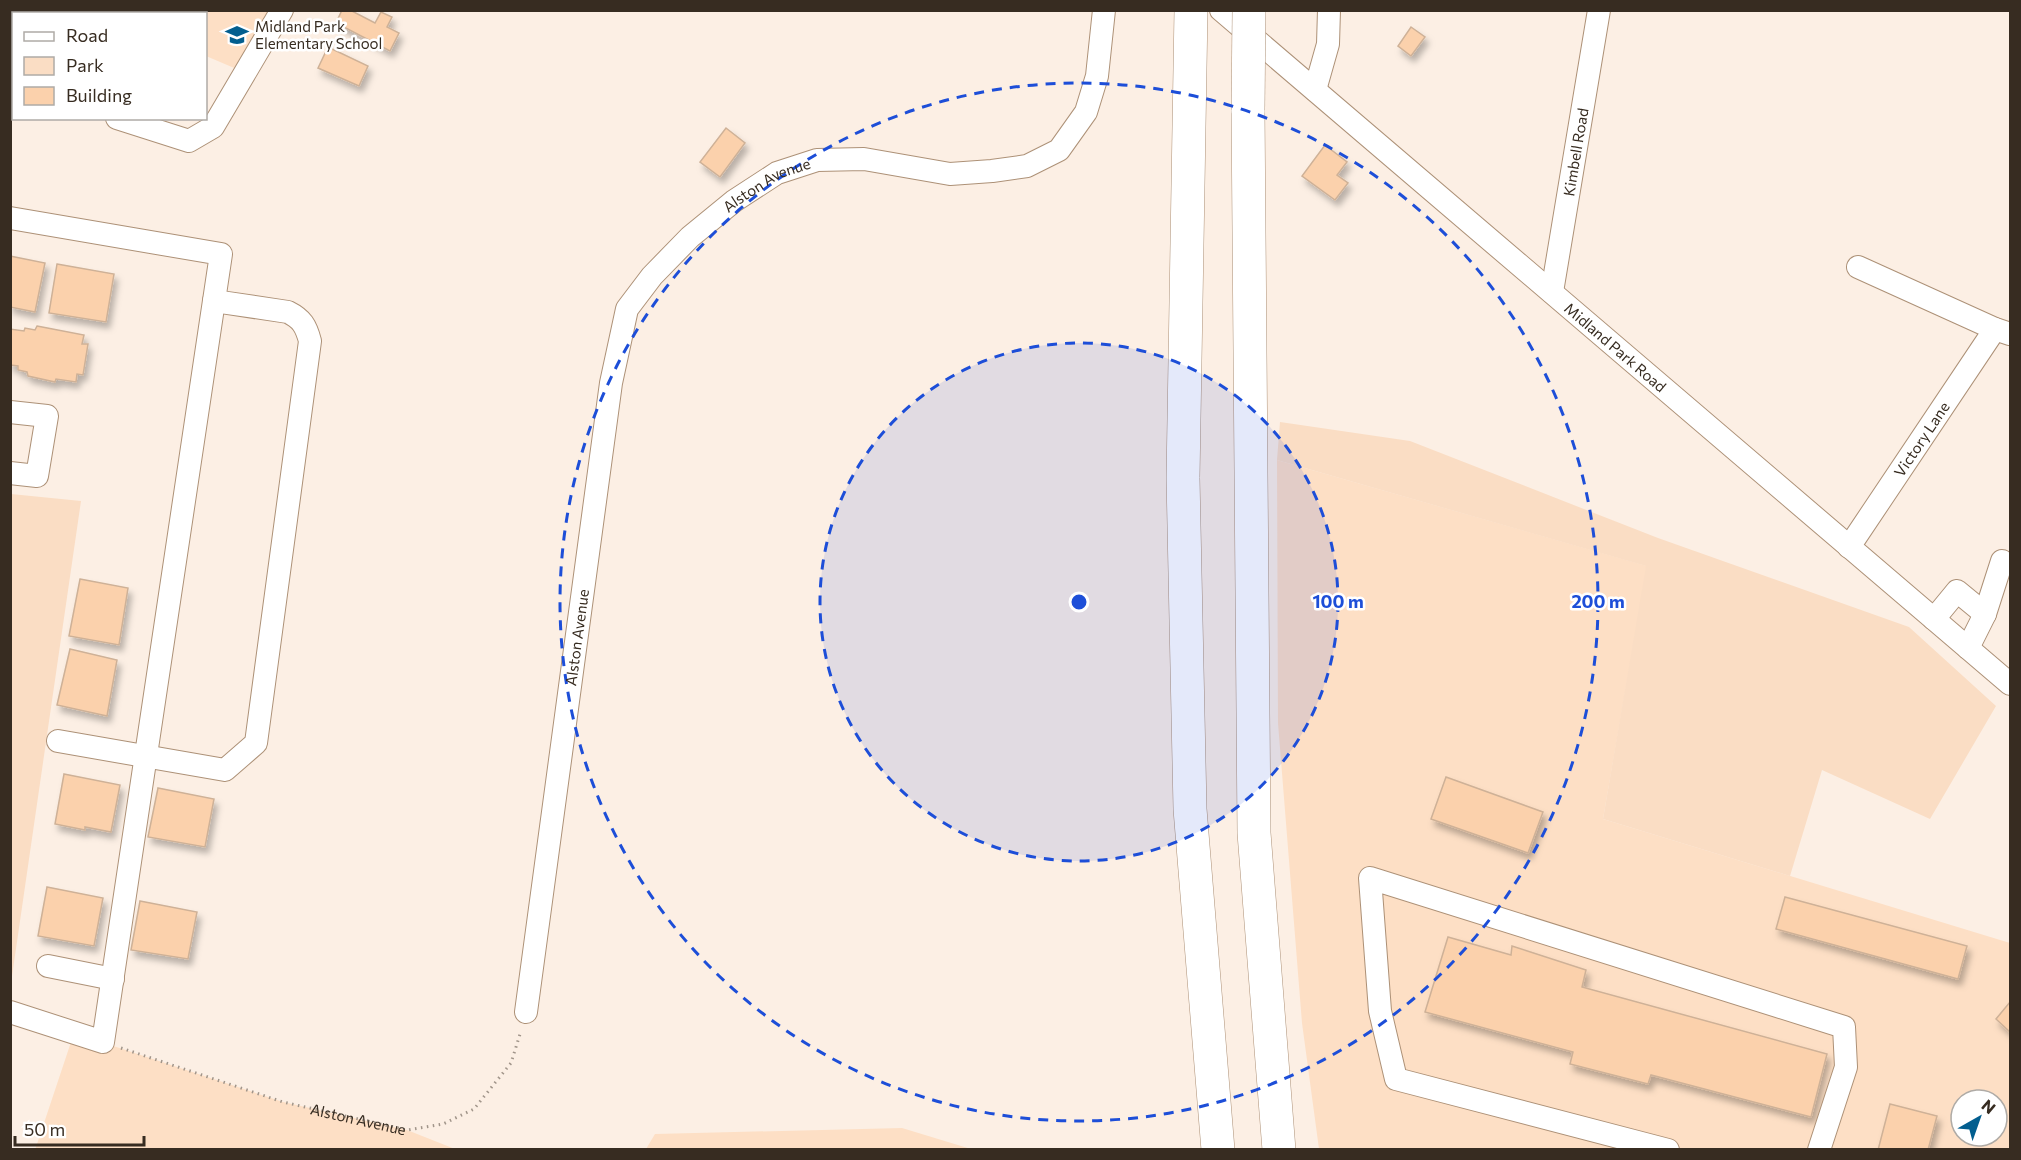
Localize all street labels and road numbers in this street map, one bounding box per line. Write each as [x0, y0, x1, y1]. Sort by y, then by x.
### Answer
street label: Kimbell Road [1559, 106, 1592, 197]
street label: Alston Avenue [719, 154, 812, 215]
street label: Midland Park Road [1561, 299, 1670, 396]
street label: Victory Lane [1890, 398, 1953, 480]
street label: Alston Avenue [561, 588, 592, 687]
street label: Alston Avenue [309, 1099, 408, 1139]

